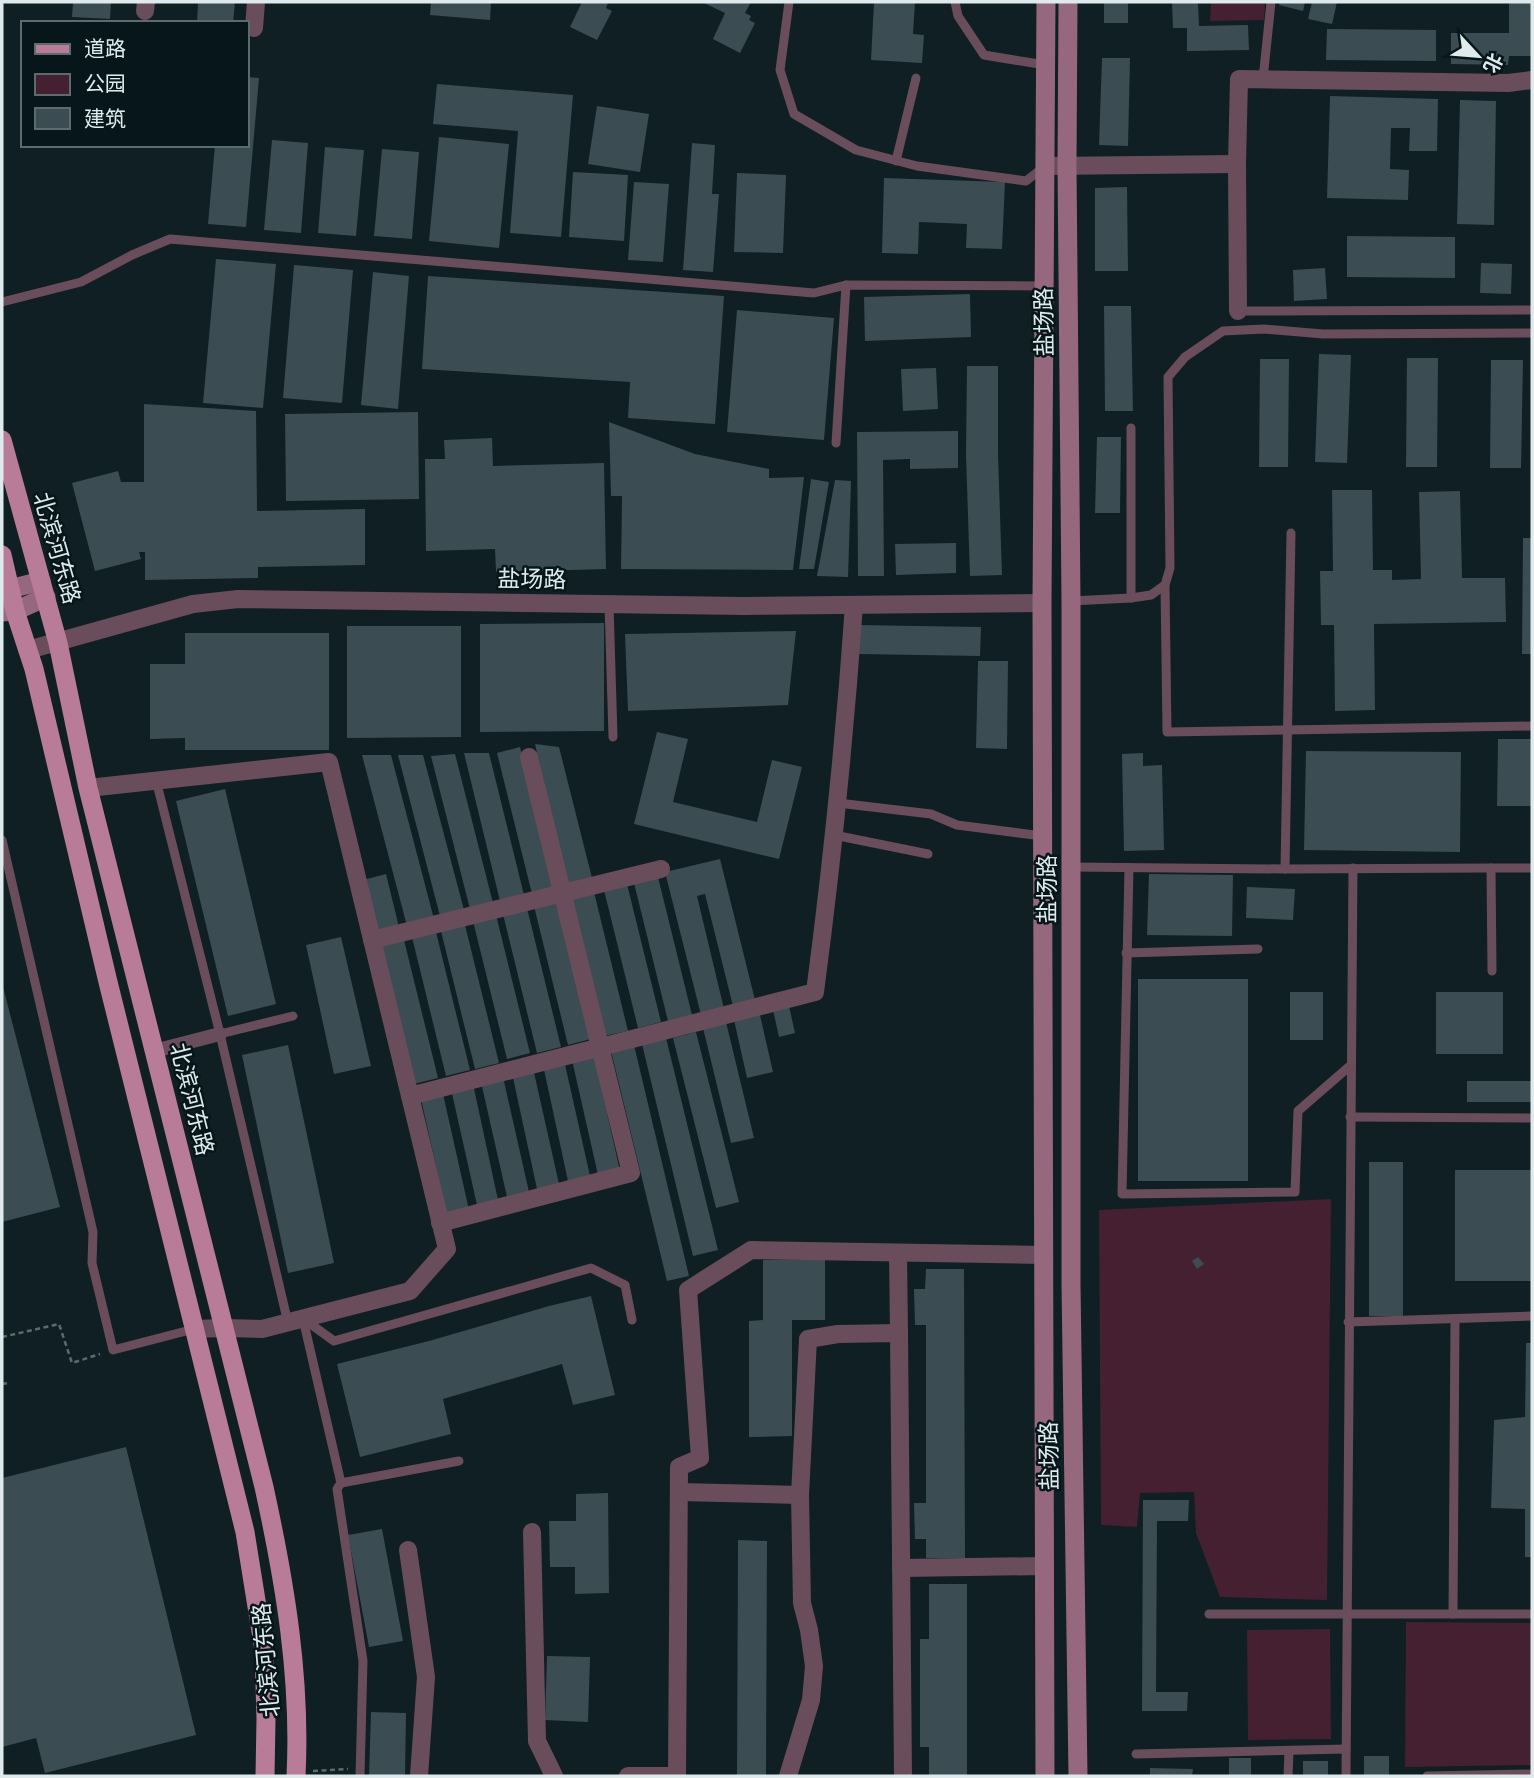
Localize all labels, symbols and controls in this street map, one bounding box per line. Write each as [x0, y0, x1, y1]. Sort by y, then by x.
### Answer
legend [21, 21, 248, 147]
north arrow [1443, 21, 1513, 91]
text: 道路 [84, 36, 126, 61]
text: 北 [1478, 50, 1507, 77]
text: 公园 [84, 71, 126, 96]
text: 建筑 [84, 106, 126, 131]
street label: 盐场路 [1029, 287, 1059, 357]
street label: 北滨河东路 [28, 489, 86, 607]
street label: 盐场路 [497, 564, 567, 594]
street label: 盐场路 [1033, 855, 1061, 924]
street label: 北滨河东路 [165, 1040, 219, 1158]
street label: 盐场路 [1034, 1421, 1064, 1491]
street label: 北滨河东路 [247, 1601, 285, 1719]

